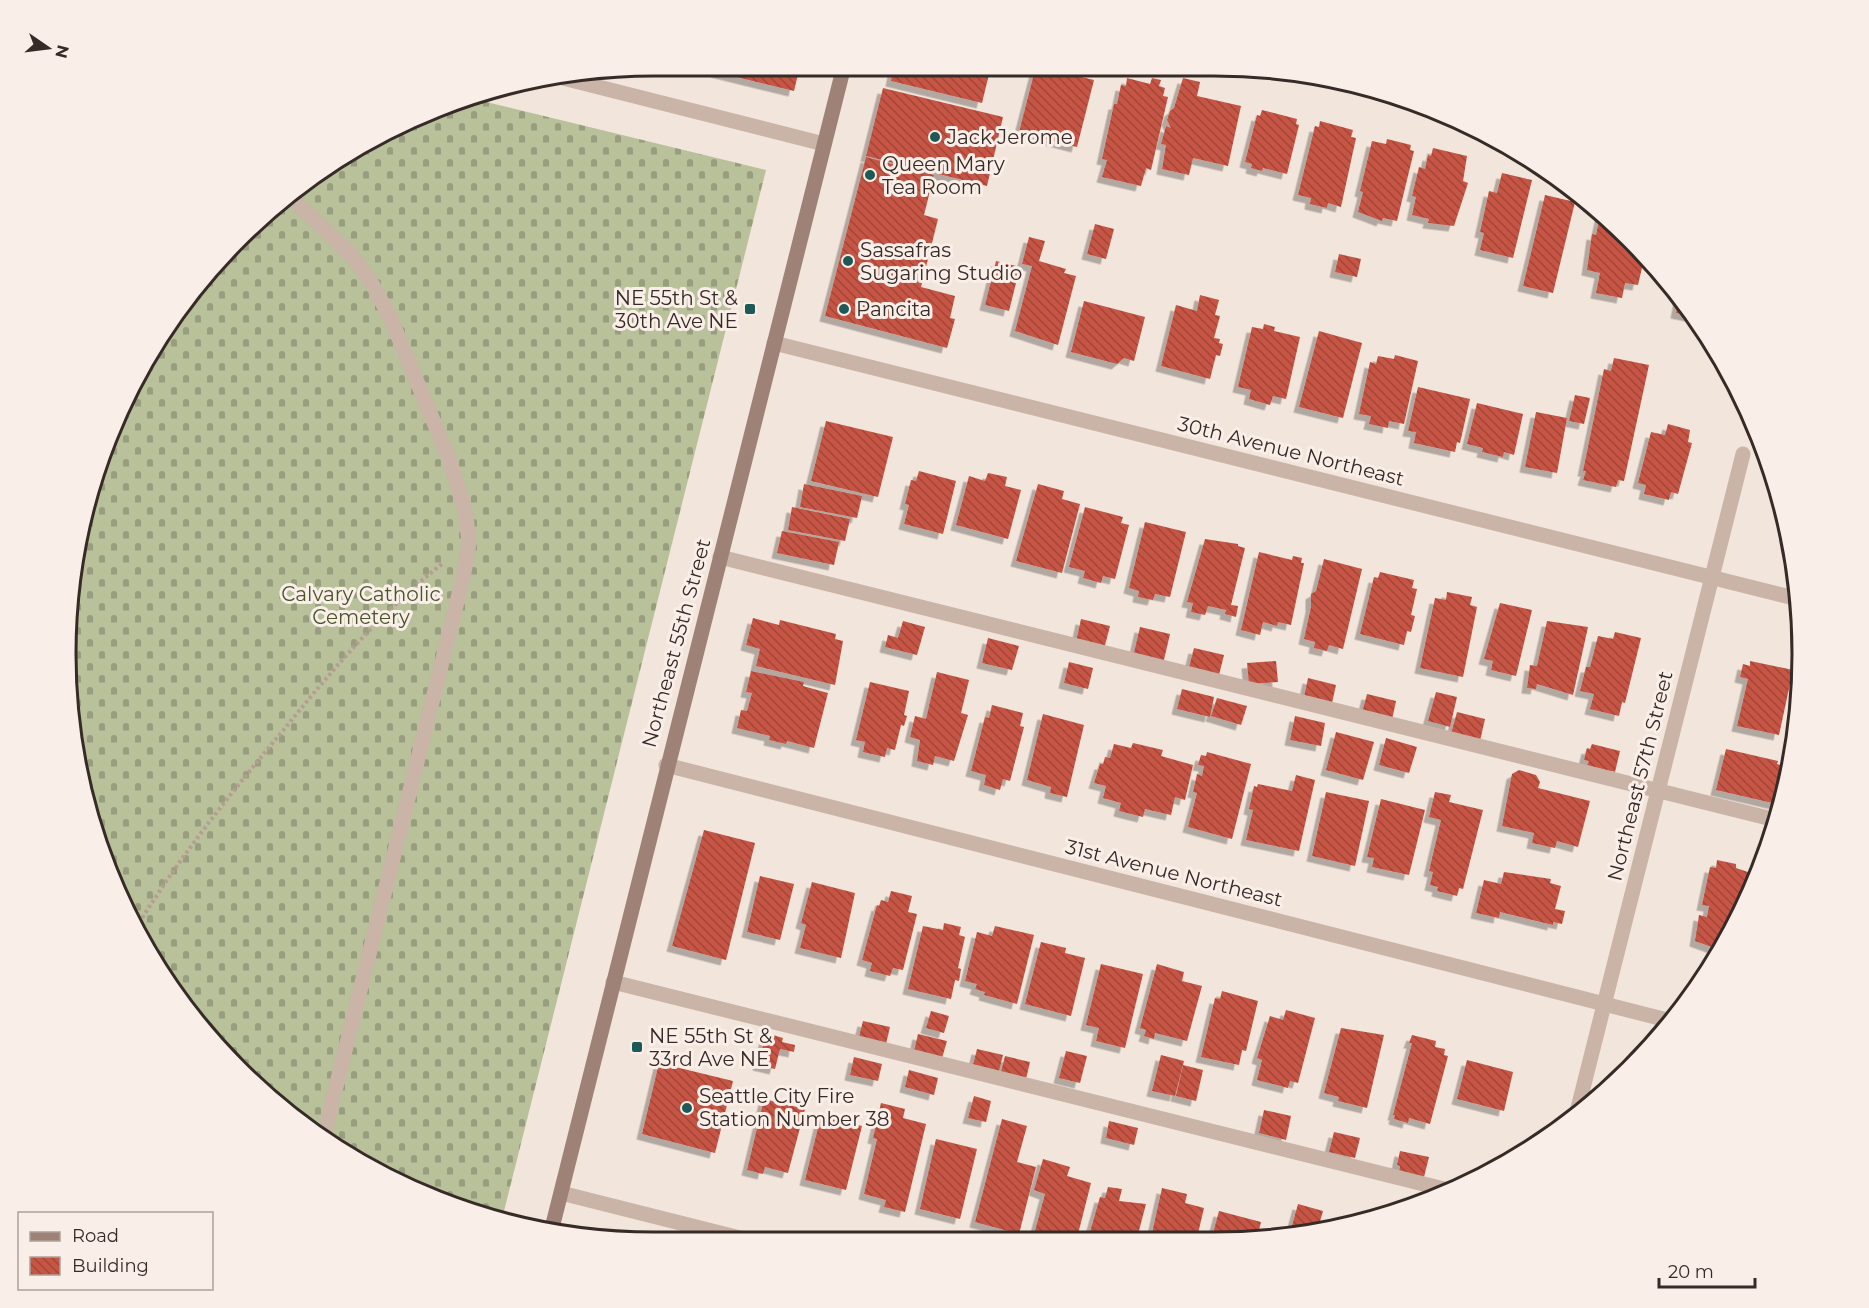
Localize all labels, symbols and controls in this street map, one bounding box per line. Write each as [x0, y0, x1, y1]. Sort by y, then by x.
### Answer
north arrow [18, 18, 78, 78]
text: N [51, 43, 73, 60]
place label: Jack Jerome [946, 125, 1073, 149]
marker: Jack Jerome [928, 130, 942, 144]
place label: Queen Mary Tea Room [882, 152, 1005, 199]
marker: Queen Mary Tea Room [863, 168, 877, 182]
place label: Sassafras Sugaring Studio [860, 238, 1022, 285]
marker: Sassafras Sugaring Studio [841, 254, 855, 268]
place label: NE 55th St & 30th Ave NE [615, 286, 739, 333]
place label: Pancita [856, 297, 931, 321]
marker: NE 55th St & 30th Ave NE [743, 302, 757, 316]
marker: Pancita [837, 302, 851, 316]
street label: 30th Avenue Northeast [1175, 411, 1407, 491]
street label: Northeast 55th Street [637, 536, 715, 750]
park label: Calvary Catholic Cemetery [281, 582, 441, 629]
street label: Northeast 57th Street [1602, 669, 1678, 883]
street label: 31st Avenue Northeast [1063, 834, 1285, 912]
place label: NE 55th St & 33rd Ave NE [649, 1024, 773, 1071]
marker: NE 55th St & 33rd Ave NE [630, 1040, 644, 1054]
place label: Seattle City Fire Station Number 38 [699, 1084, 889, 1131]
marker: Seattle City Fire Station Number 38 [680, 1101, 694, 1115]
legend [18, 1212, 213, 1290]
text: Road [72, 1225, 119, 1247]
scale bar [1659, 1251, 1755, 1289]
text: Building [72, 1255, 149, 1277]
text: 20 m [1668, 1261, 1714, 1283]

